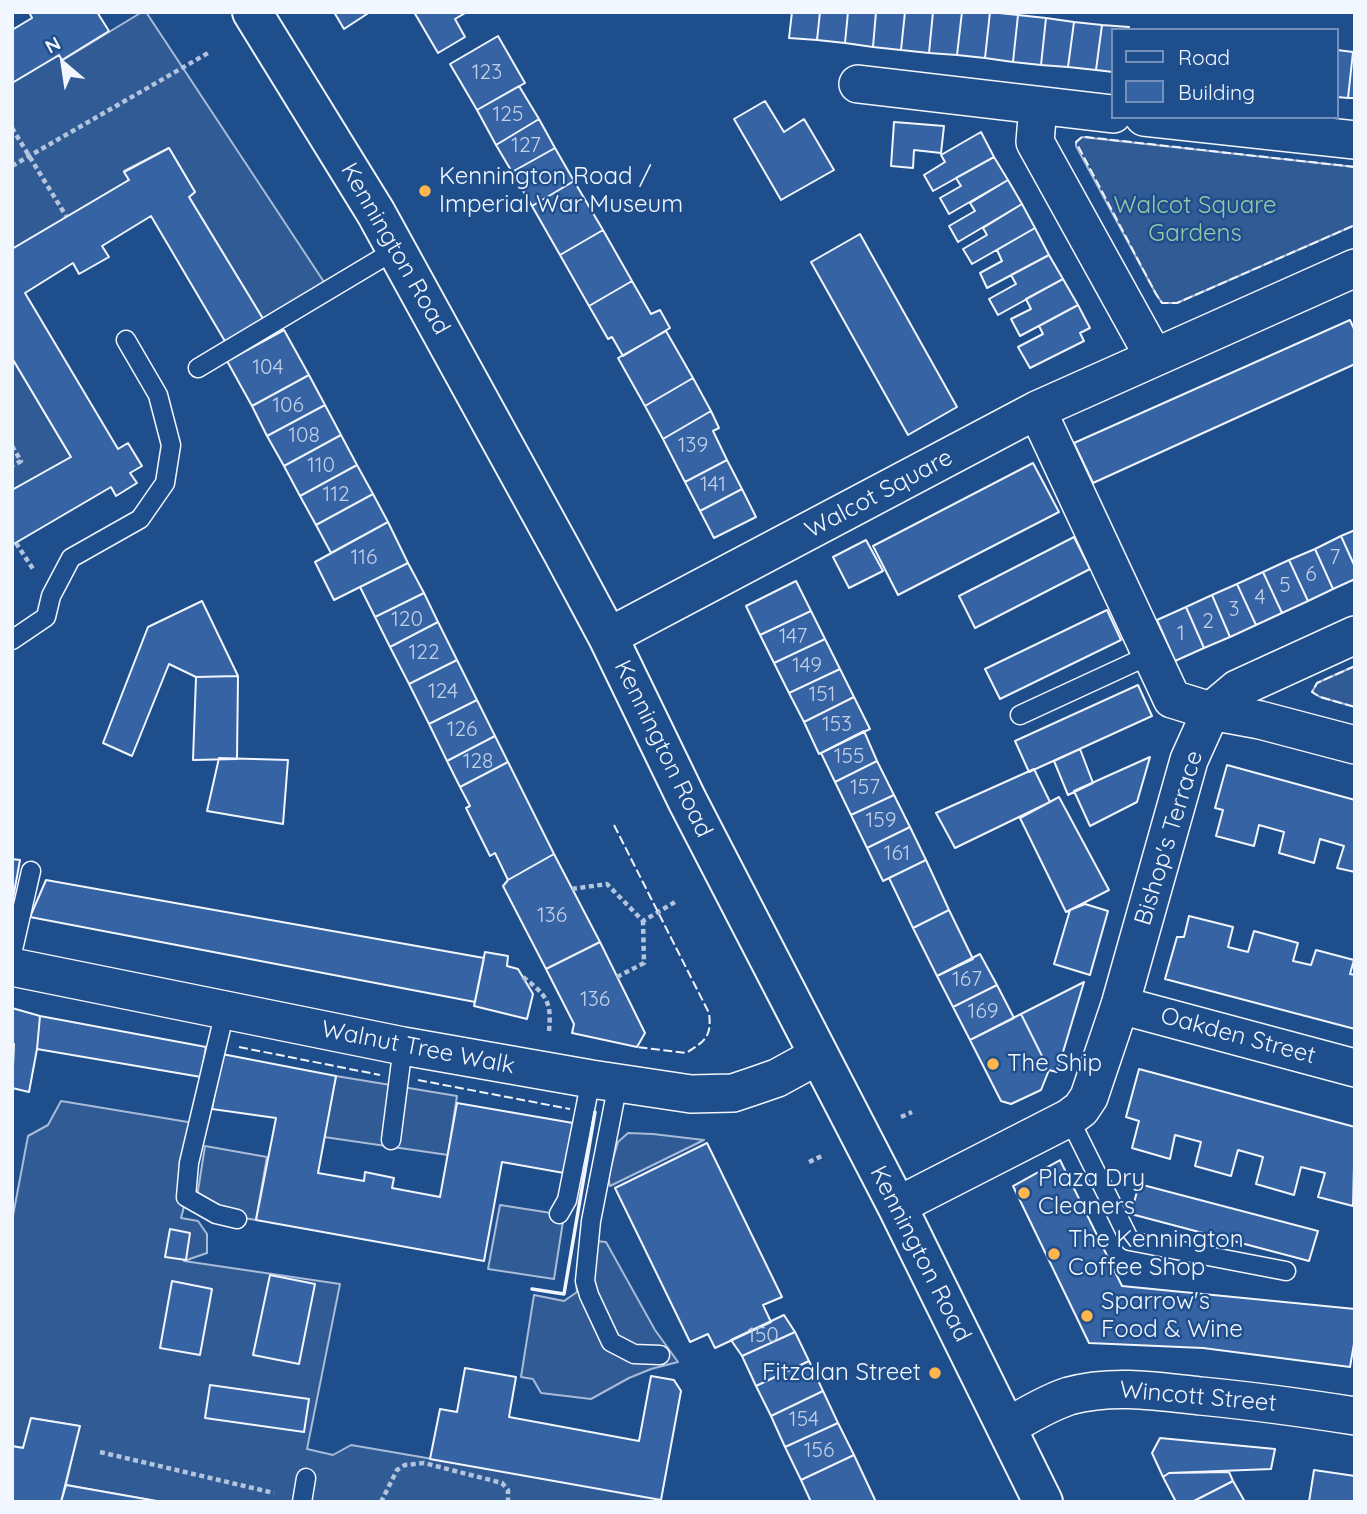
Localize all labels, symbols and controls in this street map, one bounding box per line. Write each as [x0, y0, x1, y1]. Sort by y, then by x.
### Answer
north arrow [28, 28, 98, 98]
legend [1112, 28, 1339, 119]
text: N [41, 31, 65, 59]
text: Road [1178, 44, 1230, 70]
house number: 123 [472, 60, 502, 86]
text: Building [1178, 79, 1255, 105]
house number: 125 [493, 102, 523, 128]
house number: 127 [511, 133, 541, 159]
street label: Kennington Road [334, 158, 456, 340]
place label: Kennington Road / Imperial War Museum [439, 163, 683, 219]
marker: Kennington Road / Imperial War Museum [417, 183, 433, 199]
park label: Walcot Square Gardens [1114, 192, 1276, 248]
house number: 104 [252, 355, 284, 381]
house number: 106 [272, 393, 304, 419]
house number: 108 [288, 423, 320, 449]
house number: 139 [678, 433, 708, 459]
street label: Walcot Square [800, 443, 958, 545]
house number: 110 [307, 453, 335, 479]
house number: 141 [700, 472, 726, 498]
house number: 112 [322, 482, 350, 508]
house number: 116 [351, 545, 377, 571]
house number: 7 [1330, 545, 1340, 571]
house number: 6 [1305, 562, 1317, 588]
house number: 5 [1279, 573, 1291, 599]
house number: 4 [1254, 585, 1266, 611]
house number: 3 [1228, 597, 1240, 623]
house number: 120 [391, 607, 423, 633]
house number: 2 [1202, 609, 1214, 635]
house number: 1 [1177, 621, 1185, 647]
house number: 147 [779, 624, 807, 650]
house number: 122 [408, 640, 440, 666]
house number: 149 [792, 653, 822, 679]
street label: Kennington Road [608, 656, 718, 842]
house number: 124 [428, 679, 458, 705]
house number: 151 [809, 682, 835, 708]
house number: 153 [822, 712, 852, 738]
house number: 126 [447, 717, 477, 743]
house number: 155 [834, 744, 864, 770]
street label: Bishop's Terrace [1129, 747, 1209, 929]
house number: 128 [463, 749, 493, 775]
house number: 157 [850, 775, 880, 801]
house number: 159 [866, 808, 896, 834]
house number: 161 [884, 841, 910, 867]
house number: 136 [537, 903, 567, 929]
house number: 167 [952, 967, 982, 993]
house number: 136 [580, 987, 610, 1013]
house number: 169 [968, 999, 998, 1025]
street label: Oakden Street [1157, 1001, 1319, 1071]
street label: Walnut Tree Walk [319, 1015, 517, 1081]
place label: The Ship [1007, 1050, 1102, 1078]
marker: The Ship [985, 1056, 1001, 1072]
street label: Kennington Road [863, 1161, 977, 1347]
place label: Plaza Dry Cleaners [1038, 1165, 1145, 1221]
marker: Plaza Dry Cleaners [1016, 1185, 1032, 1201]
place label: The Kennington Coffee Shop [1068, 1226, 1244, 1282]
marker: The Kennington Coffee Shop [1046, 1246, 1062, 1262]
place label: Sparrow's Food & Wine [1101, 1288, 1243, 1344]
marker: Sparrow's Food & Wine [1079, 1308, 1095, 1324]
house number: 150 [747, 1323, 779, 1349]
place label: Fitzalan Street [762, 1359, 921, 1387]
marker: Fitzalan Street [927, 1365, 943, 1381]
street label: Wincott Street [1118, 1376, 1278, 1418]
house number: 154 [789, 1407, 819, 1433]
house number: 156 [804, 1438, 834, 1464]

